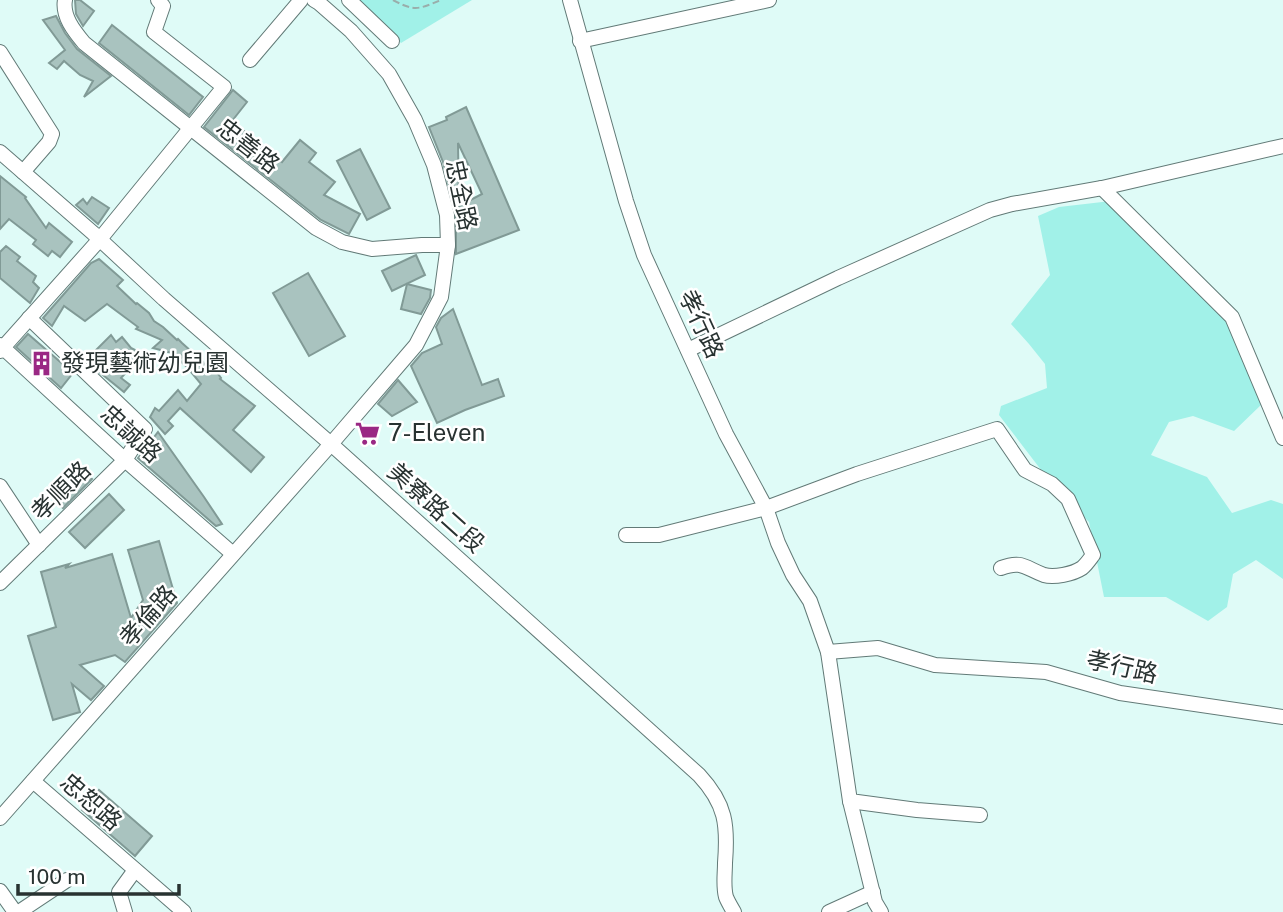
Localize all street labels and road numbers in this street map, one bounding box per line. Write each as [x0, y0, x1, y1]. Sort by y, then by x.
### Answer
street label: 忠善路 [212, 112, 286, 178]
street label: 忠全路 [441, 157, 483, 233]
street label: 孝行路 [674, 285, 730, 362]
street label: 忠誠路 [96, 399, 168, 468]
street label: 孝順路 [25, 455, 96, 526]
street label: 美寮路二段 [383, 457, 491, 558]
street label: 孝倫路 [113, 579, 181, 652]
street label: 孝行路 [1084, 644, 1160, 688]
street label: 忠恕路 [55, 767, 128, 835]

